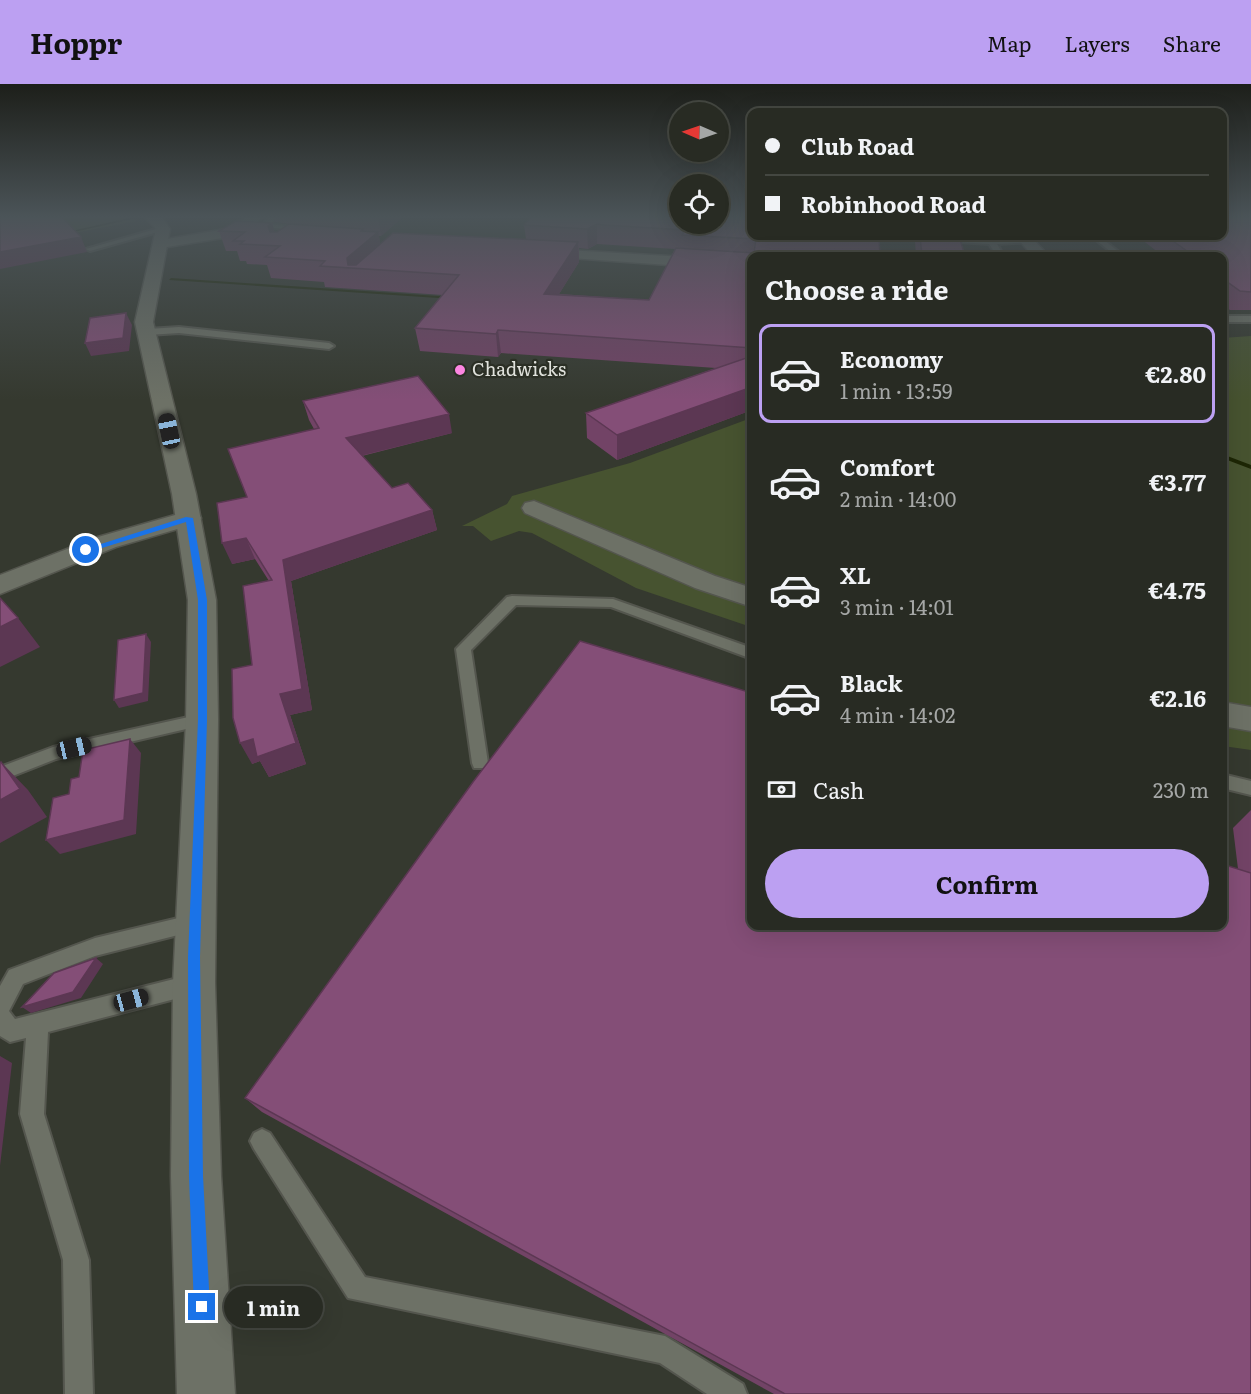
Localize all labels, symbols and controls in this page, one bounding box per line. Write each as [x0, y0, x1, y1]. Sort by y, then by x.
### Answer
text: Hoppr [30, 21, 122, 63]
text: Map [987, 27, 1032, 58]
text: Layers [1065, 27, 1130, 58]
text: Share [1163, 27, 1221, 58]
north arrow [669, 102, 729, 162]
map controls [669, 102, 729, 234]
text: Club Road [801, 129, 914, 162]
button: locate [669, 174, 729, 234]
text: Robinhood Road [801, 187, 986, 220]
text: Choose a ride [765, 268, 948, 308]
text: Economy [840, 342, 943, 375]
icon: car [768, 347, 822, 401]
place label: Chadwicks [472, 355, 566, 382]
text: €2.80 [1145, 357, 1206, 390]
marker: Chadwicks [453, 363, 467, 377]
text: 1 min · 13:59 [840, 375, 952, 405]
car [156, 412, 182, 450]
text: Comfort [840, 450, 935, 483]
icon: car [768, 455, 822, 509]
text: €3.77 [1149, 465, 1206, 498]
text: 2 min · 14:00 [840, 483, 956, 513]
route start [72, 536, 99, 563]
text: XL [840, 558, 871, 591]
icon: car [768, 563, 822, 617]
text: €4.75 [1148, 573, 1206, 606]
text: 3 min · 14:01 [840, 591, 954, 621]
text: Black [840, 666, 902, 699]
icon: car [768, 671, 822, 725]
text: €2.16 [1150, 681, 1206, 714]
text: 4 min · 14:02 [840, 699, 956, 729]
car [54, 735, 94, 761]
icon: cash [765, 773, 798, 806]
text: Cash [813, 773, 864, 806]
text: 230 m [1153, 774, 1209, 804]
button: Confirm [765, 849, 1209, 918]
car [111, 987, 151, 1013]
callout: 1 min [223, 1286, 322, 1328]
text: 1 min [247, 1292, 300, 1322]
route end [188, 1293, 215, 1320]

